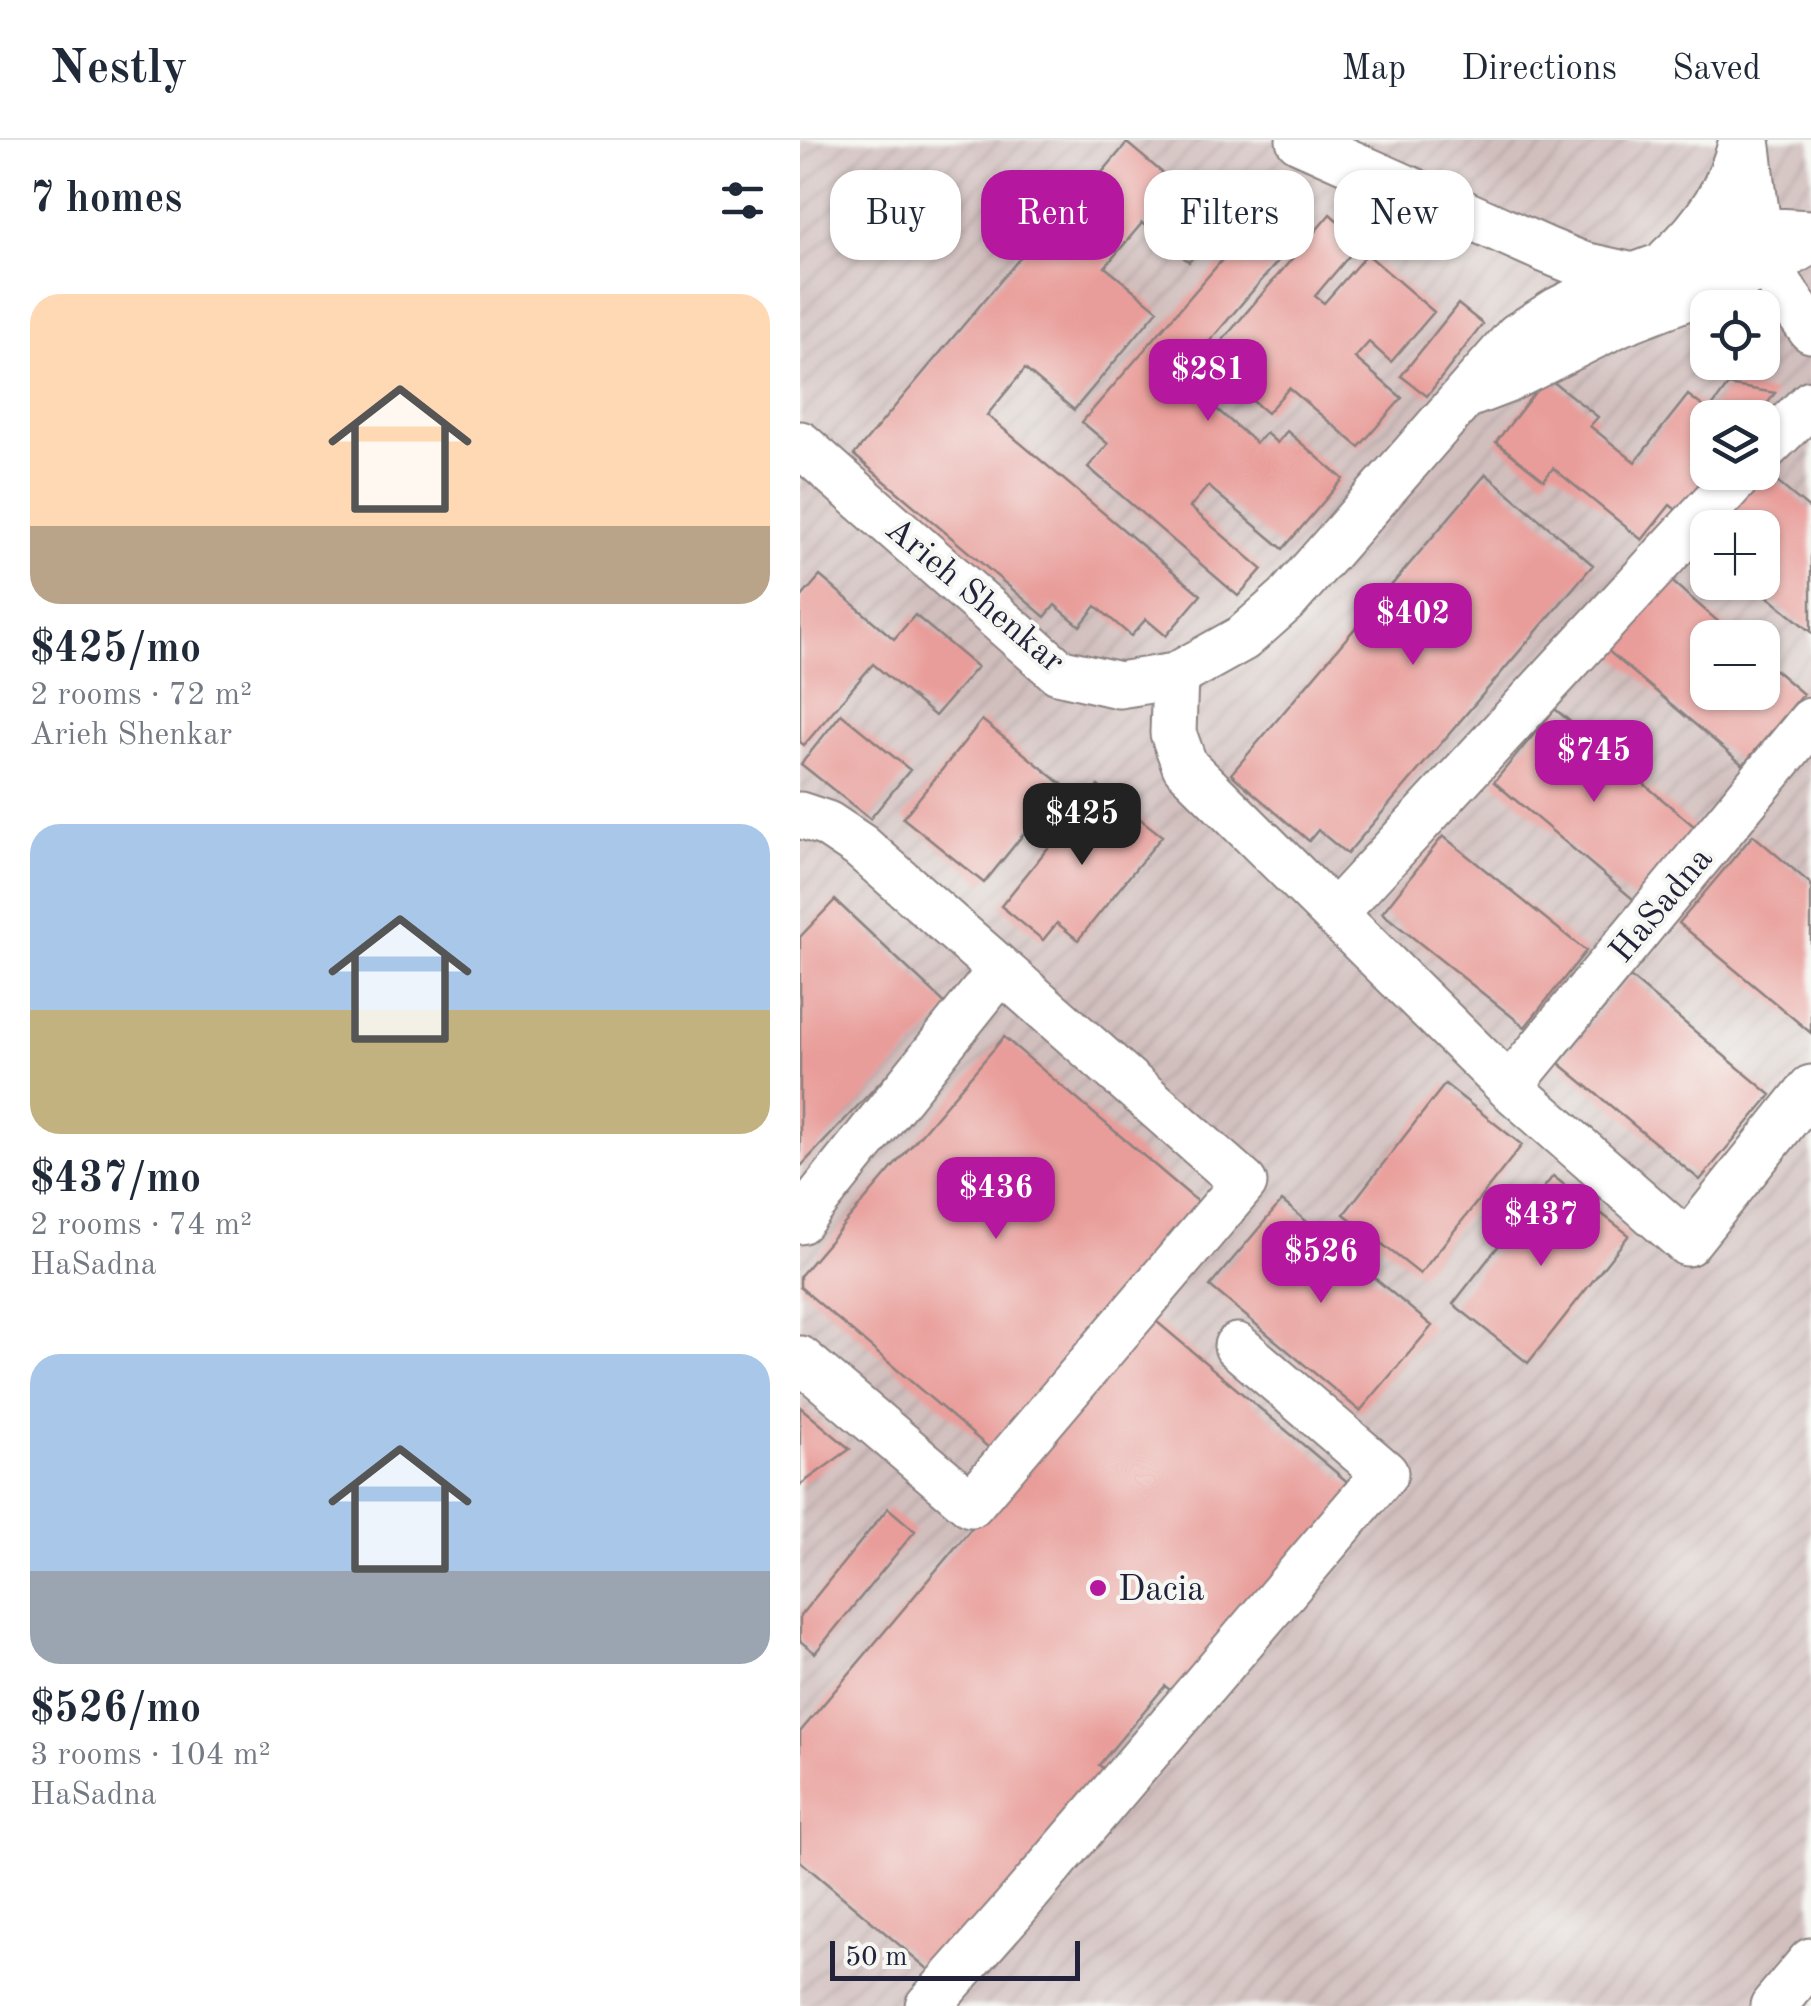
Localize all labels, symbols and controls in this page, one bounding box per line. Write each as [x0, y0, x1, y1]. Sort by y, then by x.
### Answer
text: Nestly [50, 45, 187, 93]
text: Map [1341, 52, 1406, 87]
text: Directions [1461, 52, 1617, 87]
text: Saved [1672, 52, 1761, 87]
chip: Buy [830, 170, 961, 260]
chip: Rent [981, 170, 1124, 260]
chip: Filters [1144, 170, 1314, 260]
chip: New [1334, 170, 1474, 260]
icon: filters [715, 173, 770, 228]
text: 7 homes [30, 179, 182, 221]
map controls [1690, 290, 1780, 710]
button: locate [1690, 290, 1780, 380]
pin: $281 [1149, 339, 1267, 424]
text: $281 [1171, 355, 1245, 387]
icon: home [310, 359, 490, 539]
button: layers [1690, 400, 1780, 490]
button: + [1690, 510, 1780, 600]
street label: Arieh Shenkar [878, 511, 1070, 680]
pin: $402 [1354, 583, 1472, 668]
text: $402 [1376, 599, 1450, 631]
button: − [1690, 620, 1780, 710]
text: $425/mo [30, 629, 201, 671]
text: 2 rooms · 72 m² [30, 680, 252, 712]
text: Arieh Shenkar [30, 720, 232, 752]
pin: $745 [1535, 720, 1653, 805]
text: $745 [1557, 736, 1631, 768]
pin: $425 [1023, 783, 1141, 868]
text: $425 [1045, 799, 1119, 831]
street label: HaSadna [1604, 841, 1720, 970]
icon: home [310, 889, 490, 1069]
pin: $436 [937, 1157, 1055, 1242]
text: $437/mo [30, 1159, 201, 1201]
text: $436 [959, 1173, 1033, 1205]
pin: $437 [1482, 1184, 1600, 1269]
text: $437 [1504, 1200, 1578, 1232]
text: 2 rooms · 74 m² [30, 1210, 252, 1242]
pin: $526 [1262, 1221, 1380, 1306]
text: $526 [1284, 1237, 1358, 1269]
text: HaSadna [30, 1250, 156, 1282]
icon: home [310, 1419, 490, 1599]
place label: Dacia [1118, 1573, 1205, 1608]
marker: Dacia [1087, 1577, 1109, 1599]
text: $526/mo [30, 1689, 201, 1731]
text: 3 rooms · 104 m² [30, 1740, 271, 1772]
text: HaSadna [30, 1780, 156, 1812]
scale bar [830, 1936, 1080, 1980]
text: 50 m [845, 1944, 908, 1972]

